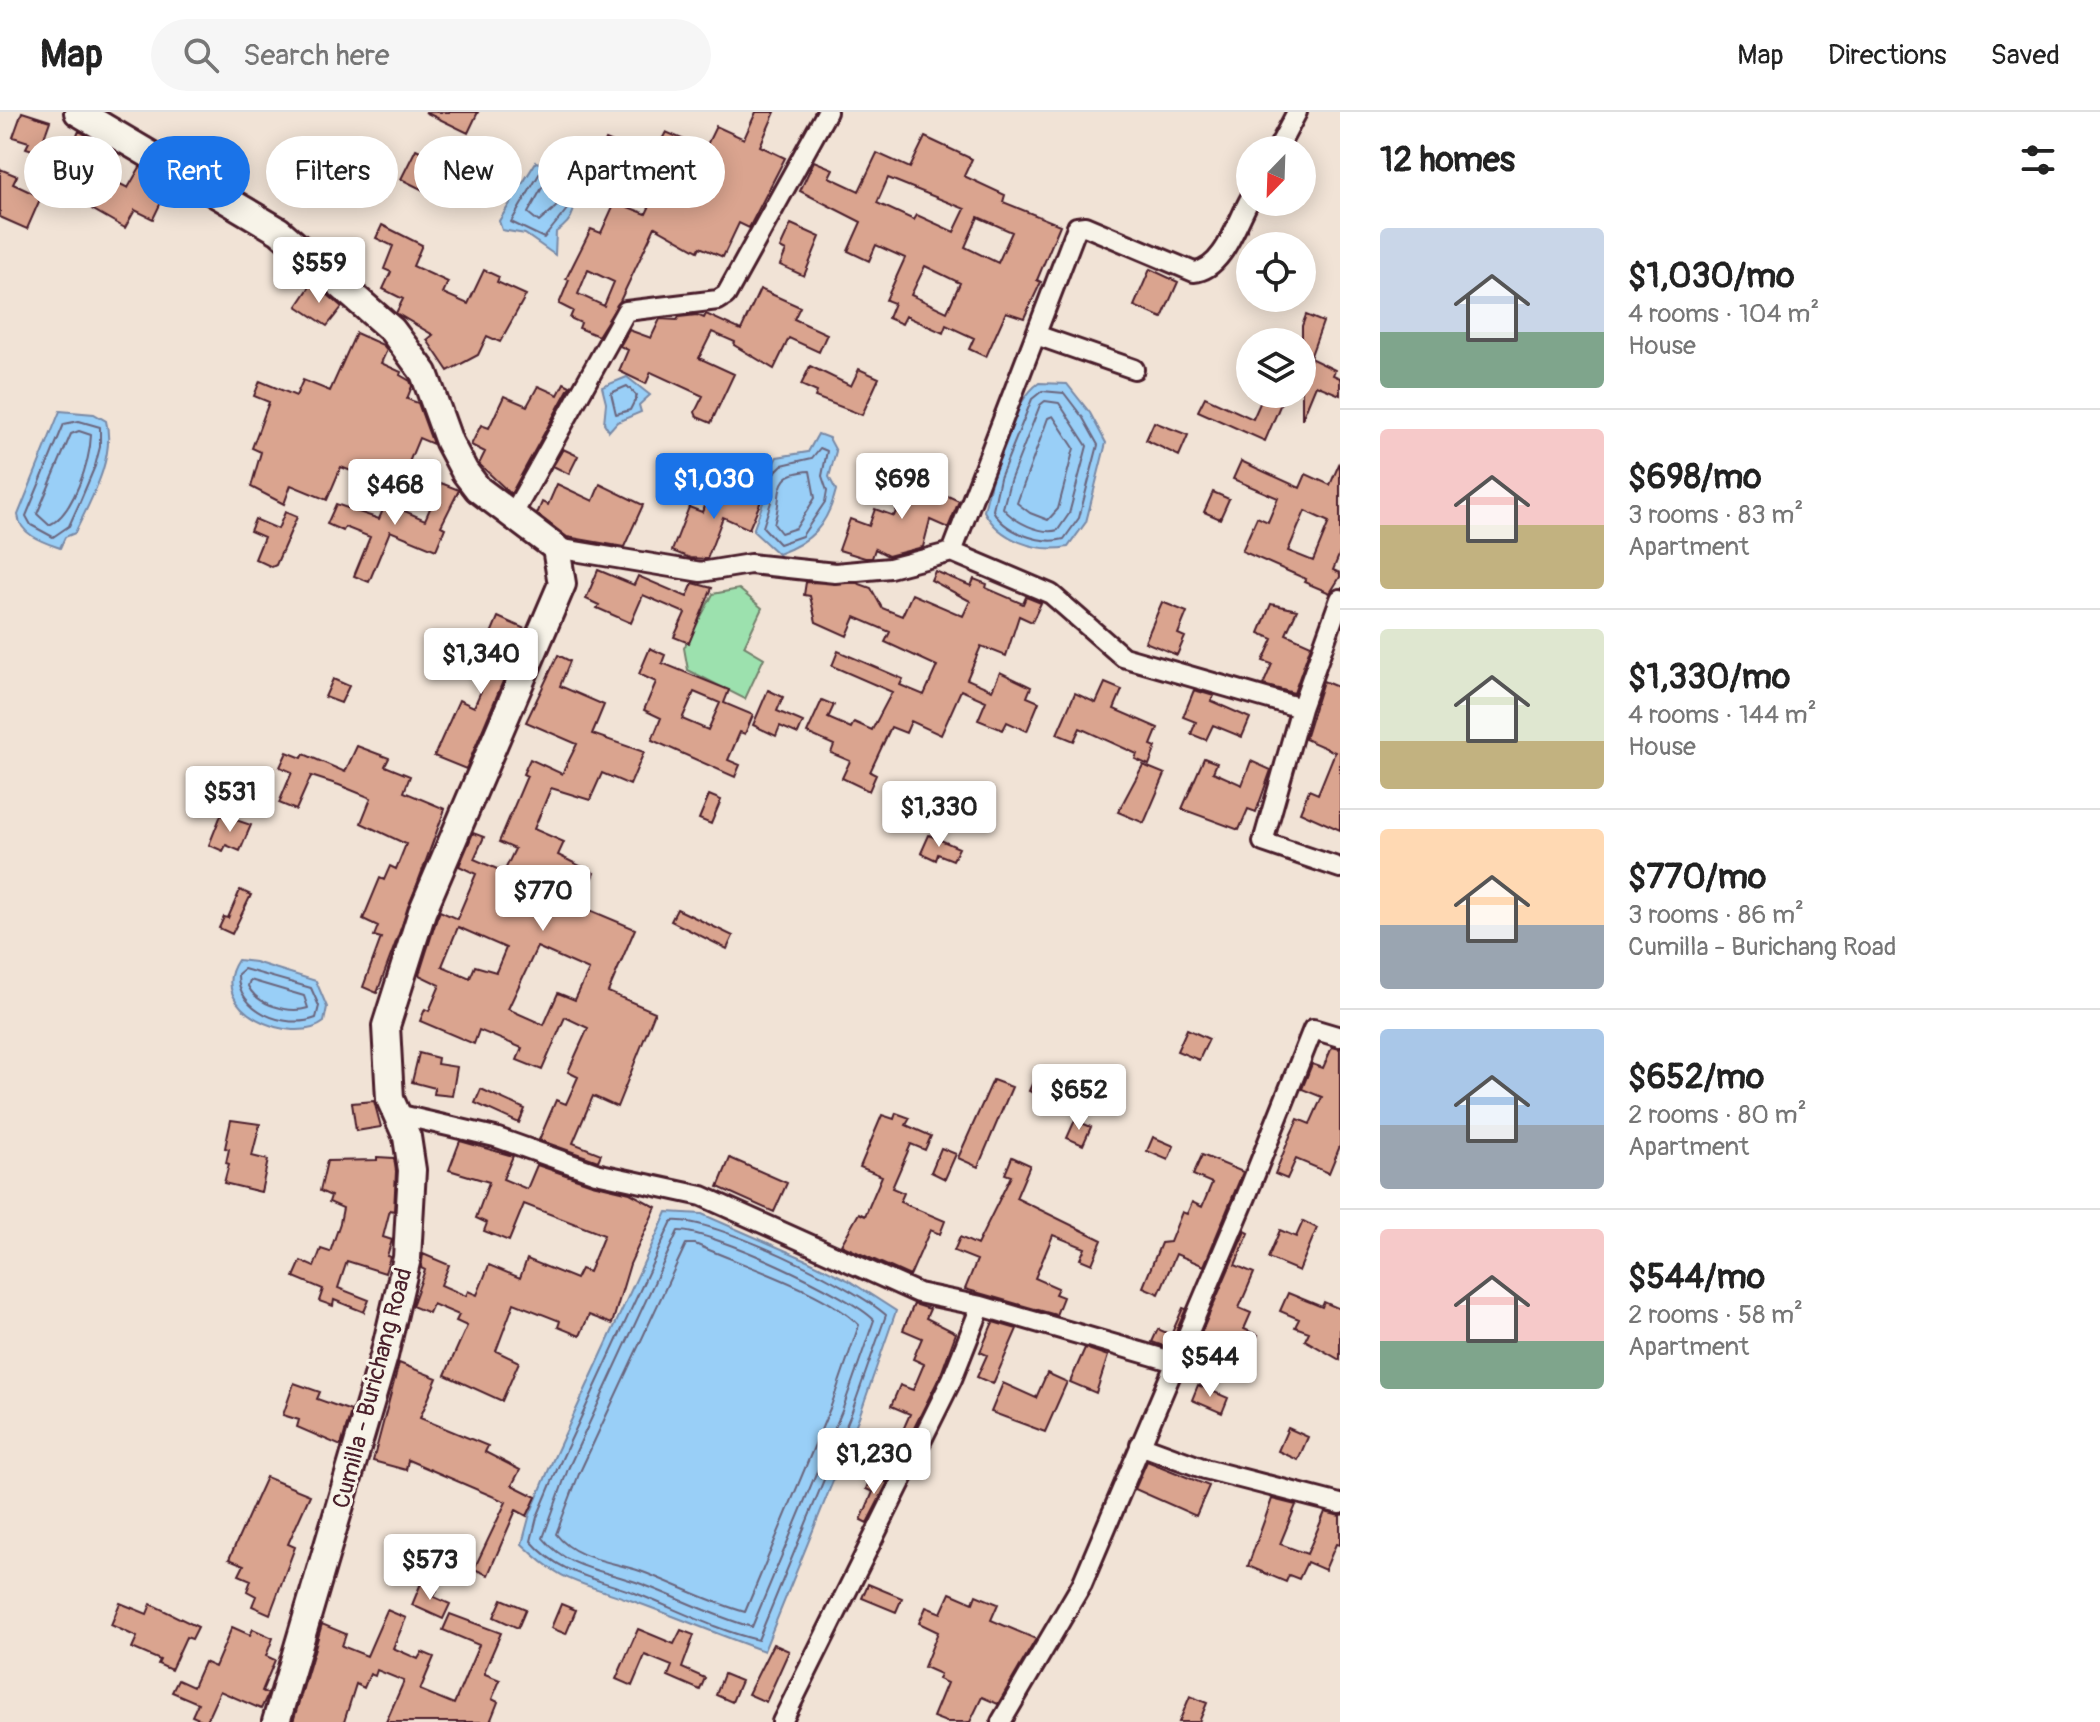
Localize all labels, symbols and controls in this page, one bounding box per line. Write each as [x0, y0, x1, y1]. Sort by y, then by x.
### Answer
search box [151, 19, 711, 91]
text: Map [40, 31, 103, 79]
icon: search [179, 33, 223, 77]
text: Search here [243, 37, 390, 74]
text: Map [1737, 38, 1784, 73]
text: Directions [1828, 38, 1947, 73]
text: Saved [1991, 38, 2060, 73]
chip: Buy [24, 136, 122, 208]
chip: Rent [138, 136, 250, 208]
chip: Filters [266, 136, 398, 208]
chip: New [414, 136, 522, 208]
chip: Apartment [538, 136, 725, 208]
north arrow [1236, 136, 1316, 216]
map controls [1236, 136, 1316, 408]
icon: filters [2016, 138, 2060, 182]
text: 12 homes [1380, 139, 1515, 182]
button: locate [1236, 232, 1316, 312]
pin: $559 [272, 237, 366, 305]
text: $559 [291, 247, 347, 279]
text: $1,030/mo [1628, 255, 1794, 298]
icon: home [1444, 260, 1540, 356]
text: 4 rooms · 104 m² [1628, 298, 1819, 330]
button: layers [1236, 328, 1316, 408]
text: House [1628, 330, 1696, 362]
pin: $1,030 [649, 453, 779, 521]
pin: $698 [855, 453, 949, 521]
text: $698/mo [1628, 456, 1762, 499]
pin: $468 [348, 459, 442, 527]
icon: home [1444, 461, 1540, 557]
text: $1,030 [674, 463, 754, 495]
text: $698 [874, 463, 930, 495]
text: $468 [366, 469, 424, 501]
text: 3 rooms · 83 m² [1628, 499, 1803, 531]
text: Apartment [1628, 531, 1749, 563]
pin: $1,340 [416, 628, 546, 696]
text: $1,340 [442, 638, 520, 670]
text: $1,330/mo [1628, 656, 1790, 699]
icon: home [1444, 661, 1540, 757]
text: 4 rooms · 144 m² [1628, 699, 1817, 731]
text: House [1628, 731, 1696, 763]
pin: $531 [183, 766, 277, 834]
text: $531 [204, 776, 256, 808]
pin: $1,330 [874, 781, 1004, 849]
text: $1,330 [900, 791, 978, 823]
text: $770/mo [1628, 856, 1766, 899]
icon: home [1444, 861, 1540, 957]
pin: $770 [496, 865, 590, 933]
text: $770 [513, 875, 573, 907]
text: 3 rooms · 86 m² [1628, 899, 1804, 931]
text: Cumilla - Burichang Road [1628, 931, 1897, 963]
text: $652/mo [1628, 1056, 1764, 1099]
icon: home [1444, 1061, 1540, 1157]
pin: $652 [1032, 1064, 1126, 1132]
text: $652 [1050, 1074, 1108, 1106]
text: 2 rooms · 80 m² [1628, 1099, 1807, 1131]
text: Apartment [1628, 1131, 1749, 1163]
text: $544/mo [1628, 1256, 1765, 1299]
icon: home [1444, 1261, 1540, 1357]
street label: Cumilla - Burichang Road [326, 1265, 419, 1512]
text: 2 rooms · 58 m² [1628, 1299, 1803, 1331]
pin: $544 [1163, 1331, 1257, 1399]
text: Apartment [1628, 1331, 1749, 1363]
text: $544 [1181, 1341, 1239, 1373]
pin: $1,230 [809, 1428, 939, 1496]
text: $1,230 [836, 1438, 912, 1470]
pin: $573 [383, 1534, 477, 1602]
text: $573 [402, 1544, 458, 1576]

